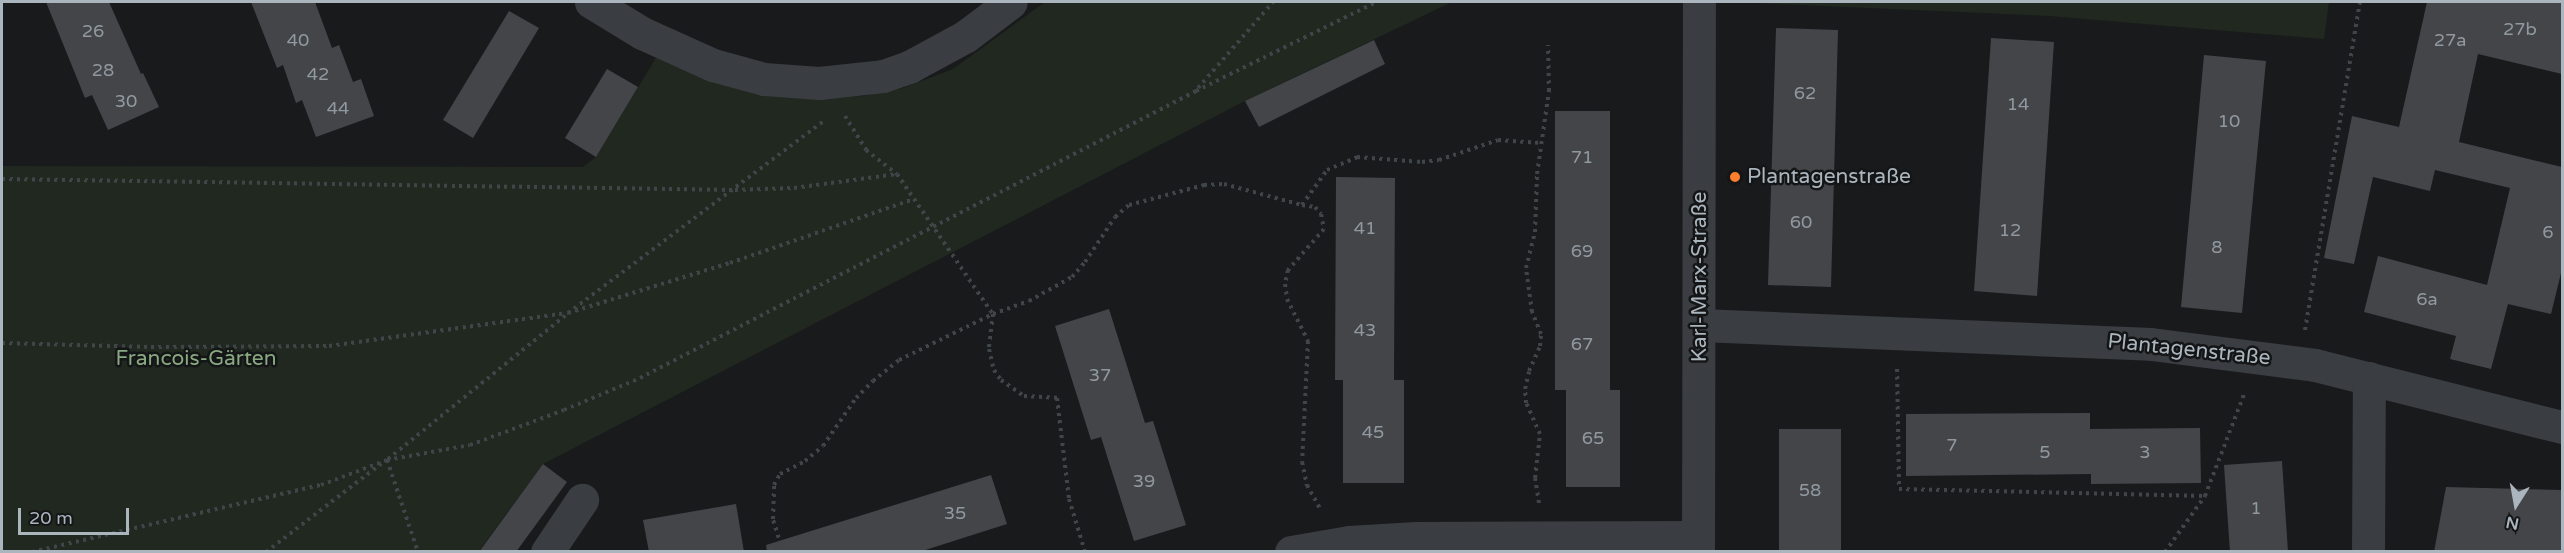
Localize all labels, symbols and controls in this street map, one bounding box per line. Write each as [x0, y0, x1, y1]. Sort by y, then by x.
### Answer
house number: 27b [2503, 18, 2537, 40]
house number: 26 [82, 20, 104, 42]
house number: 40 [287, 29, 309, 51]
house number: 27a [2434, 29, 2466, 51]
house number: 28 [92, 59, 114, 81]
house number: 42 [307, 63, 329, 85]
house number: 62 [1794, 82, 1816, 104]
house number: 30 [115, 90, 137, 112]
house number: 14 [2007, 93, 2029, 115]
house number: 44 [327, 97, 349, 119]
house number: 10 [2218, 110, 2240, 132]
house number: 71 [1571, 146, 1593, 168]
place label: Plantagenstraße [1747, 164, 1911, 190]
marker: Plantagenstraße [1728, 170, 1742, 184]
street label: Karl-Marx-Straße [1687, 192, 1713, 362]
house number: 60 [1790, 211, 1812, 233]
house number: 41 [1354, 217, 1376, 239]
house number: 12 [1999, 219, 2021, 241]
house number: 6 [2542, 221, 2554, 243]
house number: 8 [2211, 236, 2223, 258]
house number: 69 [1571, 240, 1593, 262]
house number: 6a [2416, 288, 2438, 310]
house number: 43 [1354, 319, 1376, 341]
street label: Plantagenstraße [2106, 329, 2272, 371]
house number: 67 [1571, 333, 1593, 355]
park label: Francois-Gärten [116, 346, 276, 372]
house number: 37 [1089, 364, 1111, 386]
house number: 45 [1362, 421, 1384, 443]
house number: 65 [1582, 427, 1604, 449]
house number: 7 [1946, 434, 1958, 456]
house number: 5 [2039, 441, 2051, 463]
house number: 3 [2139, 441, 2151, 463]
house number: 39 [1133, 470, 1155, 492]
north arrow [2486, 475, 2546, 535]
house number: 58 [1799, 479, 1821, 501]
scale bar [21, 496, 132, 534]
house number: 1 [2250, 497, 2262, 519]
house number: 35 [944, 502, 966, 524]
text: 20 m [29, 507, 73, 529]
text: N [2504, 512, 2521, 534]

